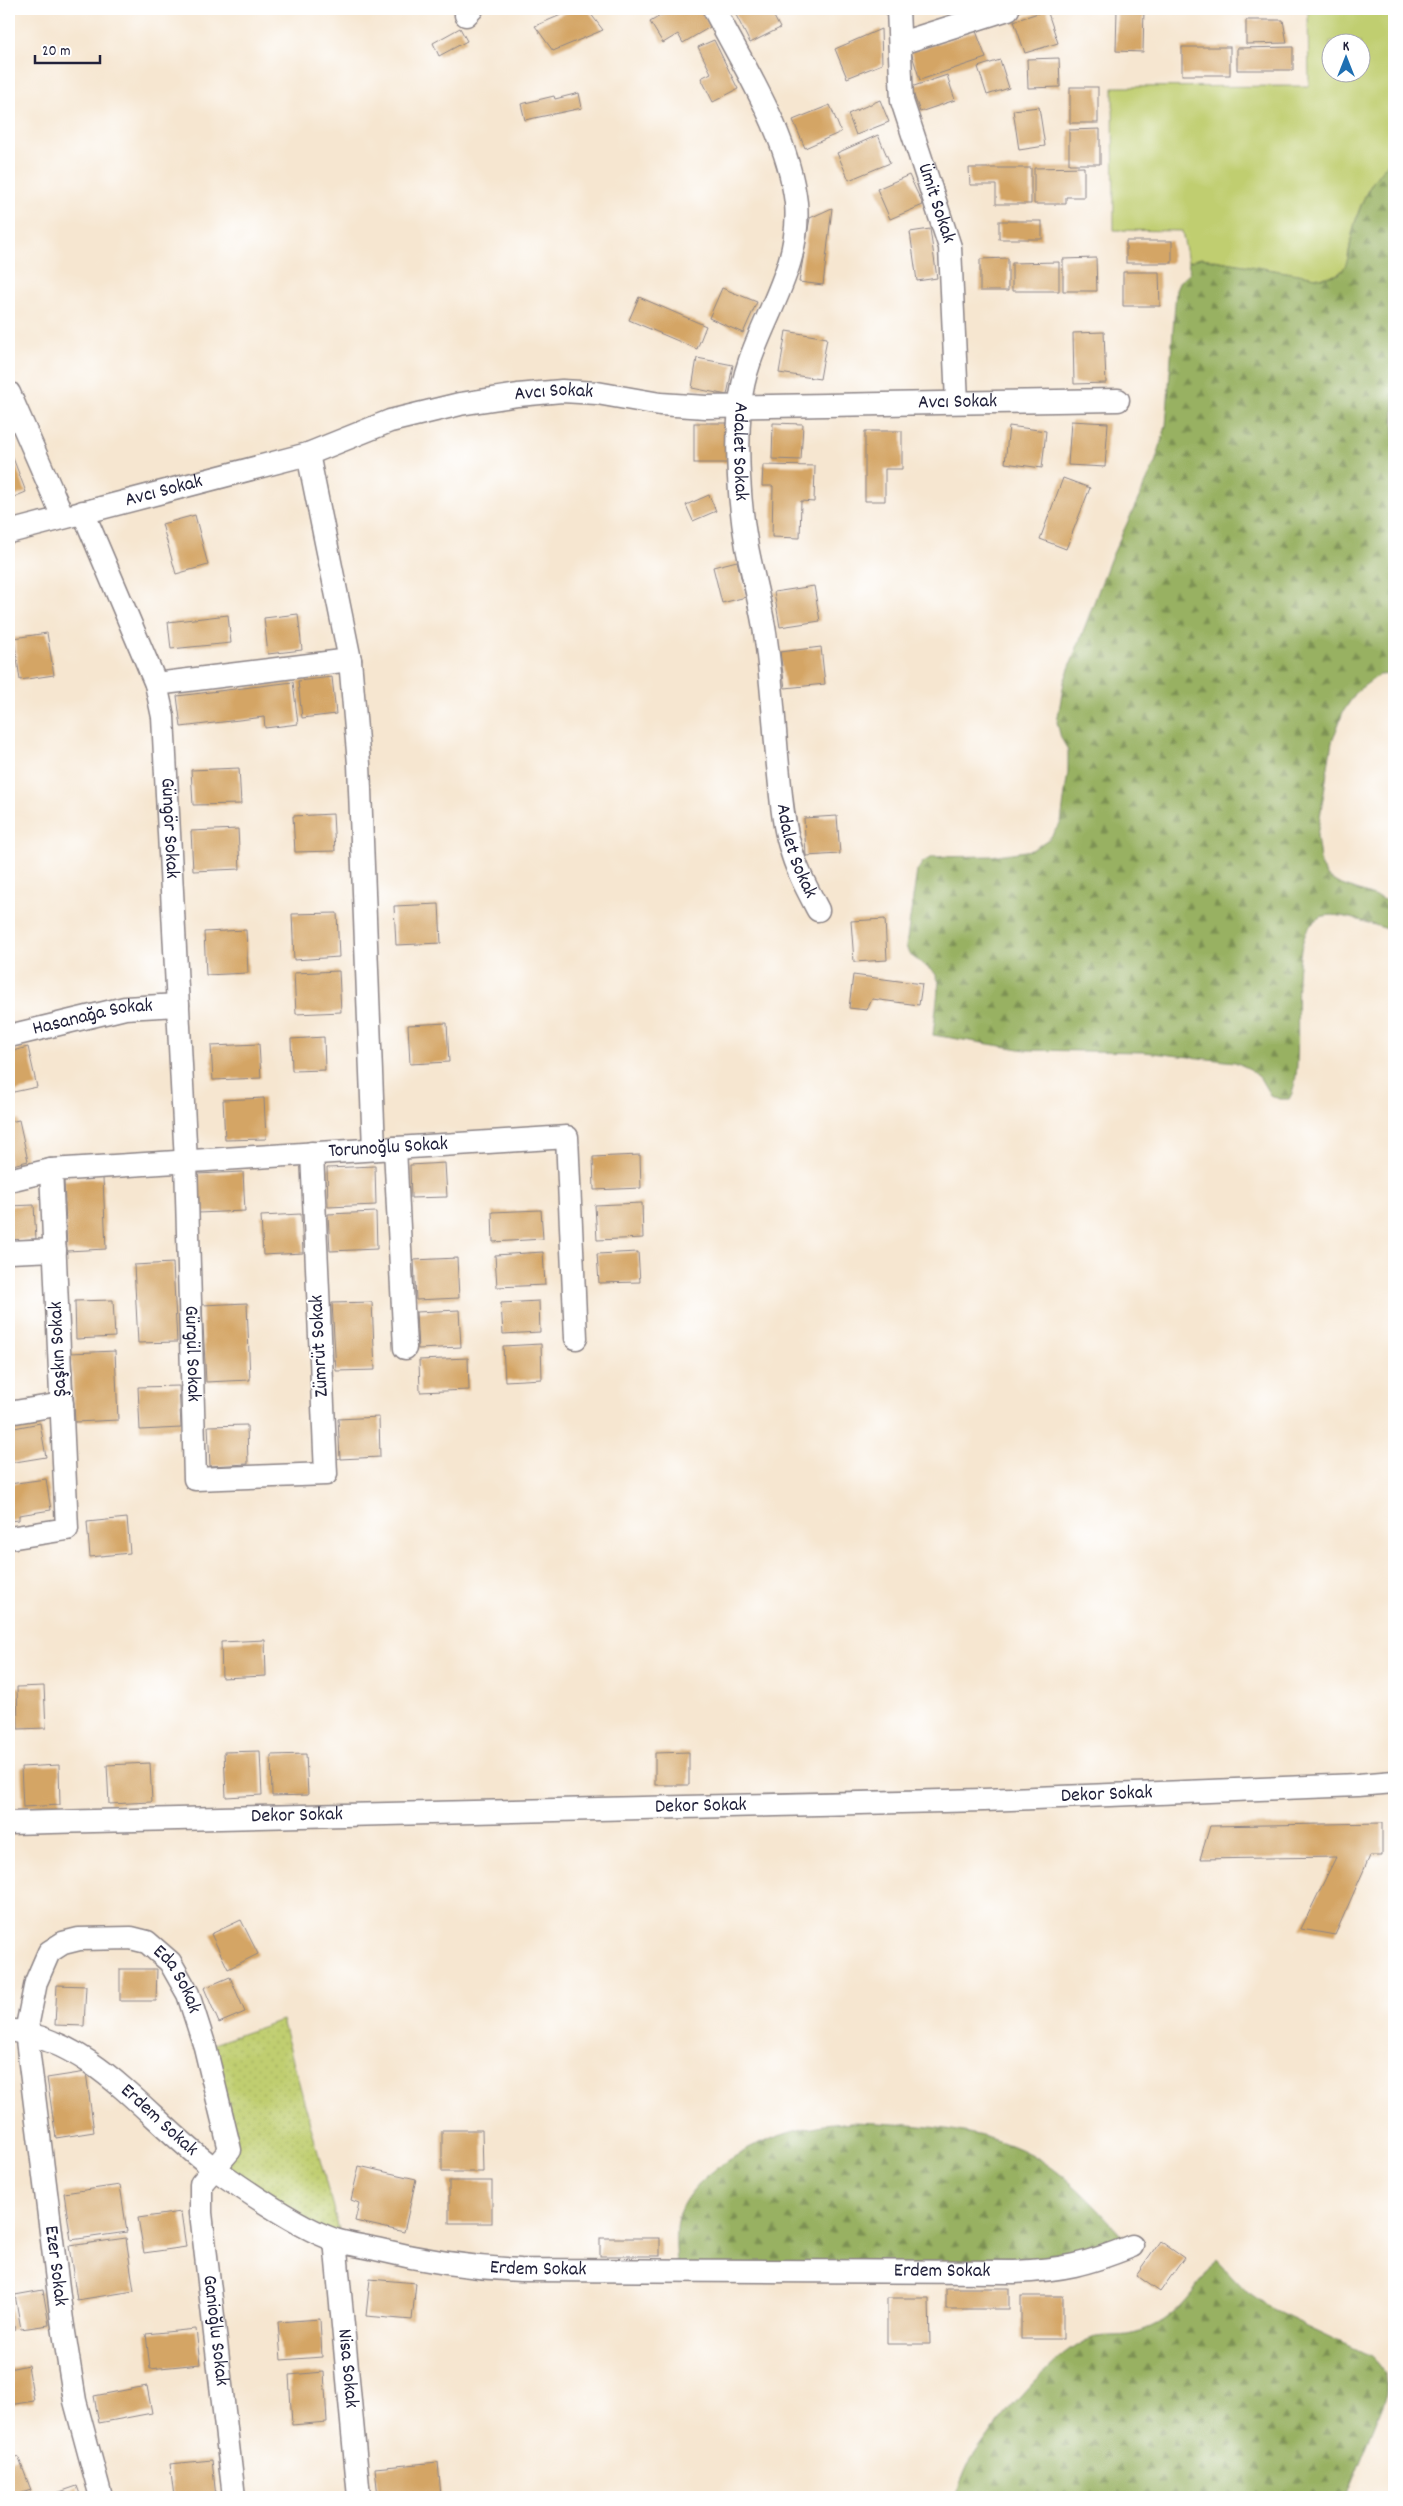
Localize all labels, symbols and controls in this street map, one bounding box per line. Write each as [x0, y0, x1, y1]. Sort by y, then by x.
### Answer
scale bar [35, 32, 100, 64]
north arrow [1320, 32, 1370, 82]
text: K [1343, 37, 1350, 57]
text: 20 m [42, 41, 70, 63]
street label: Ümit Sokak [910, 160, 962, 247]
street label: Avcı Sokak [513, 377, 594, 409]
street label: Avcı Sokak [918, 388, 997, 417]
street label: Adalet Sokak [724, 401, 755, 502]
street label: Avcı Sokak [122, 468, 206, 515]
street label: Güngör Sokak [152, 777, 185, 880]
street label: Adalet Sokak [768, 802, 824, 904]
street label: Hasanağa Sokak [30, 992, 154, 1044]
street label: Torunoğlu Sokak [328, 1131, 449, 1166]
street label: Zümrüt Sokak [303, 1294, 337, 1398]
street label: Şaşkın Sokak [43, 1301, 75, 1397]
street label: Gürgül Sokak [176, 1305, 207, 1402]
street label: Dekor Sokak [1060, 1779, 1153, 1811]
street label: Dekor Sokak [655, 1792, 747, 1822]
street label: Dekor Sokak [251, 1801, 343, 1831]
street label: Eda Sokak [146, 1939, 207, 2017]
street label: Erdem Sokak [114, 2078, 204, 2164]
street label: Ezer Sokak [36, 2224, 74, 2308]
street label: Erdem Sokak [489, 2254, 586, 2284]
street label: Erdem Sokak [894, 2258, 990, 2286]
street label: Ganioğlu Sokak [194, 2274, 235, 2388]
street label: Nisa Sokak [329, 2328, 365, 2409]

